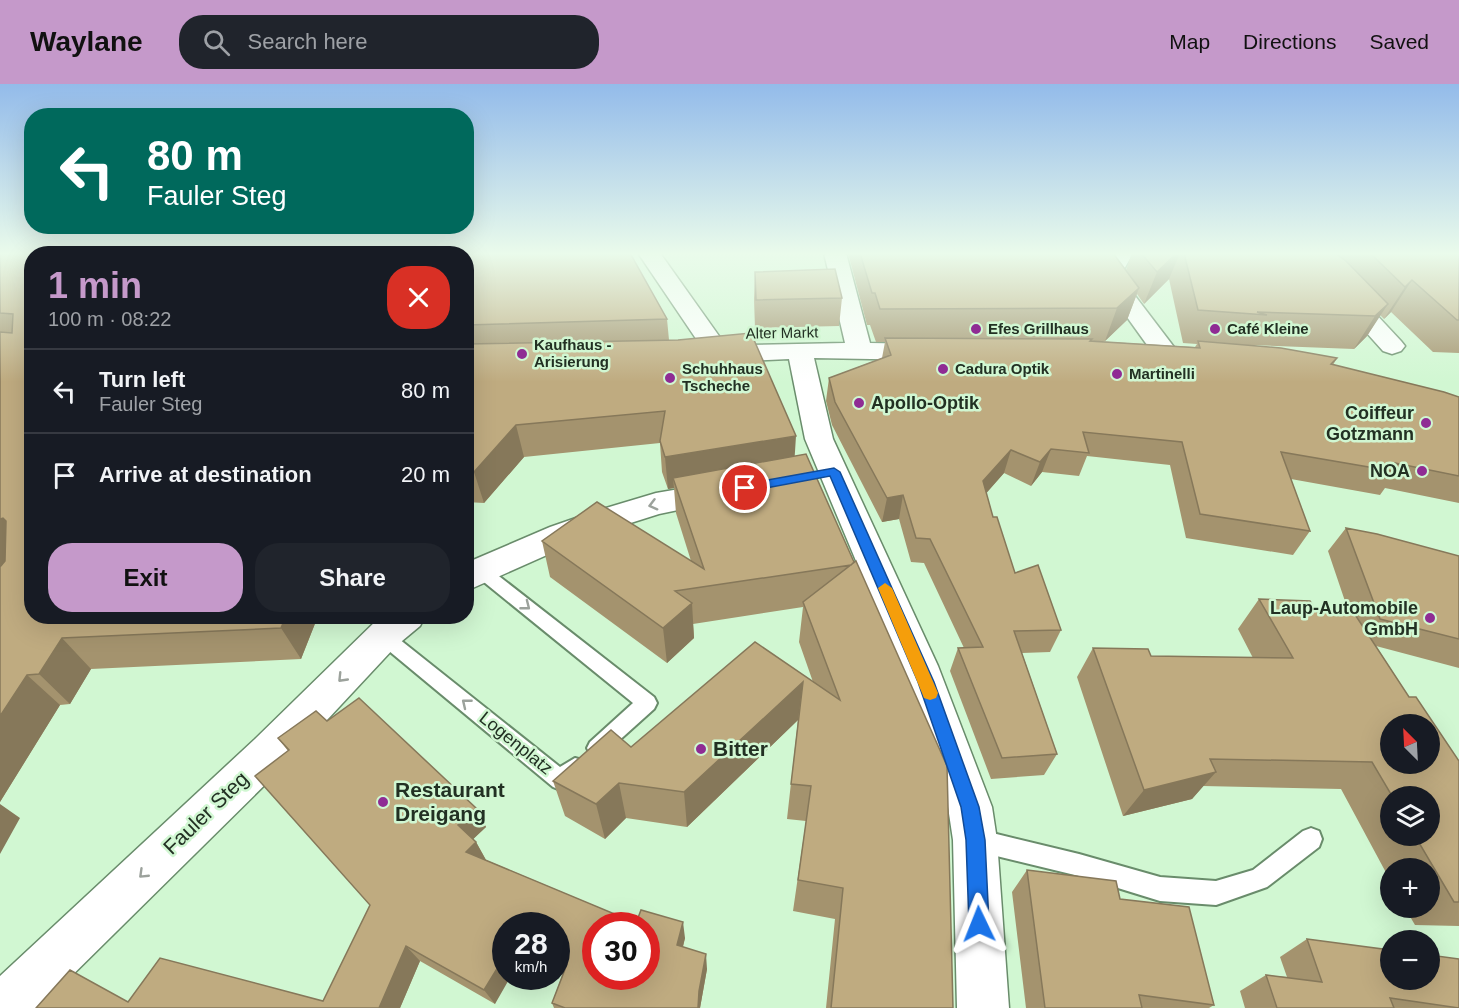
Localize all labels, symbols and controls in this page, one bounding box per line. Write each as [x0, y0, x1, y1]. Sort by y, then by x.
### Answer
search box [179, 15, 599, 69]
text: Waylane [30, 26, 143, 57]
icon: search [200, 26, 233, 59]
text: Search here [248, 29, 367, 54]
text: Map [1169, 30, 1210, 53]
text: Directions [1243, 30, 1336, 53]
text: Saved [1369, 30, 1429, 53]
icon: left [48, 132, 126, 210]
text: 80 m [147, 132, 243, 179]
text: Fauler Steg [147, 181, 287, 211]
text: 1 min [48, 265, 142, 306]
button: close [387, 266, 450, 329]
text: 100 m · 08:22 [48, 308, 171, 330]
place label: Efes Grillhaus [988, 320, 1089, 337]
place label: Café Kleine [1227, 320, 1309, 337]
marker: Efes Grillhaus [969, 322, 983, 336]
marker: Café Kleine [1208, 322, 1222, 336]
street label: Alter Markt [746, 323, 819, 342]
place label: Kaufhaus - Arisierung [534, 336, 612, 370]
marker: Kaufhaus - Arisierung [515, 347, 529, 361]
place label: Schuhhaus Tscheche [682, 360, 763, 394]
place label: Cadura Optik [955, 360, 1050, 377]
marker: Cadura Optik [936, 362, 950, 376]
place label: Martinelli [1129, 365, 1195, 382]
text: Turn left [99, 367, 185, 392]
marker: Martinelli [1110, 367, 1124, 381]
marker: Schuhhaus Tscheche [663, 371, 677, 385]
icon: left [48, 375, 81, 408]
text: 80 m [401, 378, 450, 403]
text: Fauler Steg [99, 393, 202, 415]
place label: Apollo-Optik [871, 393, 980, 413]
marker: Apollo-Optik [852, 396, 866, 410]
place label: Coiffeur Gotzmann [1326, 403, 1414, 444]
marker: Coiffeur Gotzmann [1419, 416, 1433, 430]
icon: arrive [48, 459, 81, 492]
place label: NOA [1370, 461, 1410, 481]
text: Arrive at destination [99, 462, 312, 487]
text: 20 m [401, 462, 450, 487]
pin [719, 462, 770, 513]
marker: NOA [1415, 464, 1429, 478]
icon: arrive [728, 471, 761, 504]
one-way arrow [648, 498, 658, 511]
button: Exit [48, 543, 243, 612]
button: Share [255, 543, 450, 612]
place label: Laup-Automobile GmbH [1270, 598, 1418, 639]
one-way arrow [519, 599, 530, 610]
marker: Laup-Automobile GmbH [1423, 611, 1437, 625]
one-way arrow [338, 671, 349, 682]
one-way arrow [462, 700, 473, 711]
street label: Logenplatz [475, 708, 557, 778]
north arrow [1380, 714, 1440, 774]
map controls [1380, 714, 1440, 990]
place label: Bitter [713, 737, 768, 760]
marker: Bitter [694, 742, 708, 756]
street label: Fauler Steg [159, 767, 253, 859]
place label: Restaurant Dreigang [395, 778, 505, 825]
button: layers [1380, 786, 1440, 846]
marker: Restaurant Dreigang [376, 795, 390, 809]
button: + [1380, 858, 1440, 918]
one-way arrow [139, 867, 150, 878]
position arrow [947, 892, 1011, 956]
speed limit sign: 30 [582, 912, 660, 990]
text: 28 [514, 927, 548, 960]
button: − [1380, 930, 1440, 990]
text: km/h [515, 958, 547, 975]

